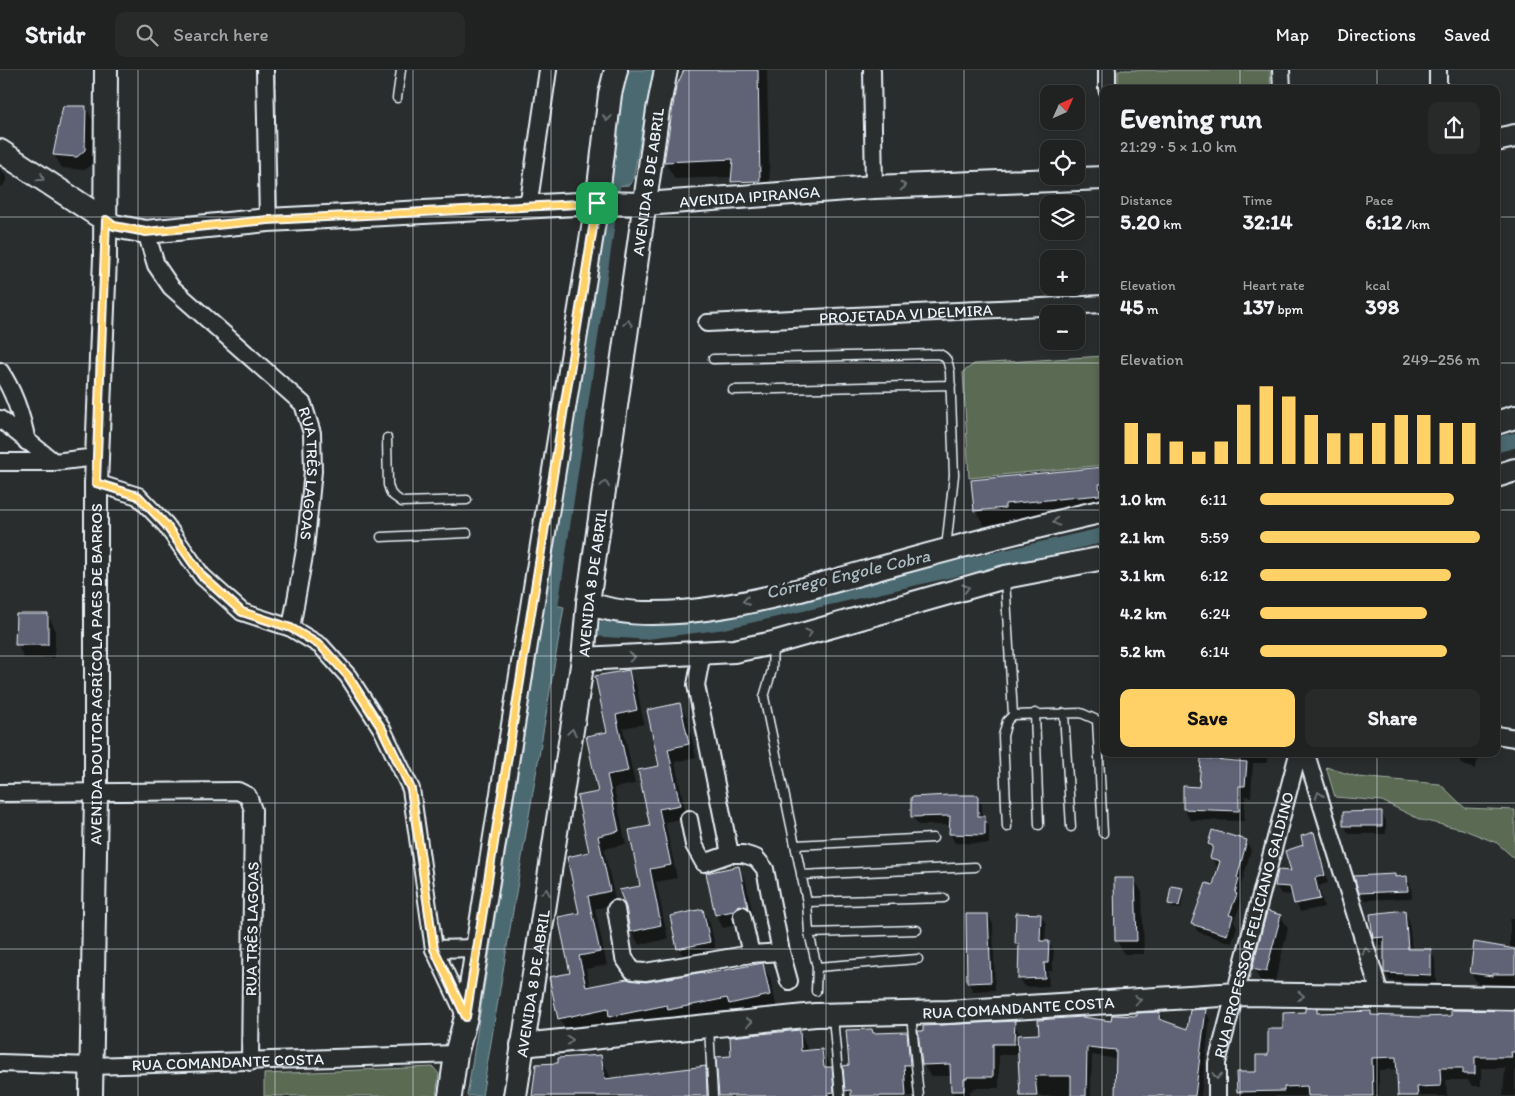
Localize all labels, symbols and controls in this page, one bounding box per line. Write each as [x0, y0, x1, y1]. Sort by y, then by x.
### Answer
search box [115, 12, 465, 57]
text: Stridr [25, 20, 85, 49]
icon: search [133, 21, 161, 49]
text: Search here [173, 23, 269, 46]
text: Map [1276, 24, 1309, 46]
text: Directions [1337, 24, 1416, 46]
text: Saved [1444, 24, 1490, 46]
north arrow [1040, 85, 1085, 130]
map controls [1040, 85, 1085, 350]
text: Evening run [1120, 101, 1262, 135]
button: share [1428, 102, 1480, 154]
street label: AVENIDA 8 DE ABRIL [628, 107, 668, 257]
one-way arrow [602, 114, 613, 122]
text: 21:29 · 5 × 1.0 km [1120, 137, 1237, 156]
button: locate [1040, 140, 1085, 185]
one-way arrow [35, 172, 44, 181]
one-way arrow [900, 180, 908, 191]
pin [576, 182, 618, 224]
street label: AVENIDA IPIRANGA [679, 182, 821, 211]
icon: arrive [583, 189, 611, 217]
text: Distance [1120, 192, 1172, 209]
text: Time [1243, 192, 1273, 209]
text: Pace [1365, 192, 1393, 209]
button: layers [1040, 195, 1085, 240]
text: 5.20 [1120, 209, 1160, 234]
text: 32:14 [1243, 209, 1293, 234]
text: 6:12 [1365, 209, 1402, 234]
text: km [1160, 216, 1182, 233]
text: /km [1402, 216, 1430, 233]
button: + [1040, 250, 1085, 295]
text: Elevation [1120, 277, 1176, 294]
text: Heart rate [1243, 277, 1305, 294]
text: kcal [1365, 277, 1390, 294]
text: 45 [1120, 294, 1144, 319]
text: 137 [1243, 294, 1274, 319]
text: 398 [1365, 294, 1399, 319]
street label: PROJETADA VI DELMIRA [818, 300, 993, 327]
text: m [1144, 301, 1159, 318]
text: bpm [1274, 301, 1303, 318]
button: − [1040, 305, 1085, 350]
one-way arrow [622, 319, 633, 327]
text: Elevation [1120, 350, 1184, 369]
text: 249–256 m [1402, 350, 1480, 369]
street label: RUA TRÊS LAGOAS [295, 404, 323, 541]
one-way arrow [599, 480, 610, 488]
text: 1.0 km [1120, 490, 1166, 509]
text: 6:11 [1200, 490, 1227, 509]
street label: AVENIDA DOUTOR AGRÍCOLA PAES DE BARROS [86, 503, 106, 845]
street label: AVENIDA 8 DE ABRIL [574, 508, 611, 658]
one-way arrow [1052, 516, 1061, 527]
text: 2.1 km [1120, 528, 1165, 547]
text: 5:59 [1200, 528, 1229, 547]
water label: Córrego Engole Cobra [764, 544, 933, 604]
text: 3.1 km [1120, 566, 1165, 585]
text: 6:12 [1200, 566, 1228, 585]
one-way arrow [961, 584, 969, 594]
one-way arrow [742, 596, 751, 606]
text: 4.2 km [1120, 604, 1167, 623]
text: 6:24 [1200, 604, 1230, 623]
one-way arrow [805, 628, 813, 638]
text: 5.2 km [1120, 642, 1166, 661]
text: 6:14 [1200, 642, 1229, 661]
one-way arrow [628, 652, 636, 662]
button: Save [1120, 689, 1295, 747]
button: Share [1305, 689, 1480, 747]
one-way arrow [566, 727, 576, 736]
street label: RUA PROFESSOR FELICIANO GALDINO [1209, 789, 1297, 1060]
one-way arrow [1314, 792, 1324, 800]
street label: RUA TRÊS LAGOAS [241, 862, 263, 996]
one-way arrow [540, 888, 551, 896]
street label: AVENIDA 8 DE ABRIL [512, 908, 553, 1059]
one-way arrow [1362, 947, 1372, 955]
one-way arrow [1298, 991, 1305, 1001]
street label: RUA COMANDANTE COSTA [922, 992, 1115, 1022]
one-way arrow [1135, 994, 1143, 1005]
one-way arrow [746, 1017, 754, 1028]
one-way arrow [566, 1035, 574, 1046]
street label: RUA COMANDANTE COSTA [131, 1049, 324, 1074]
one-way arrow [1212, 1072, 1222, 1080]

